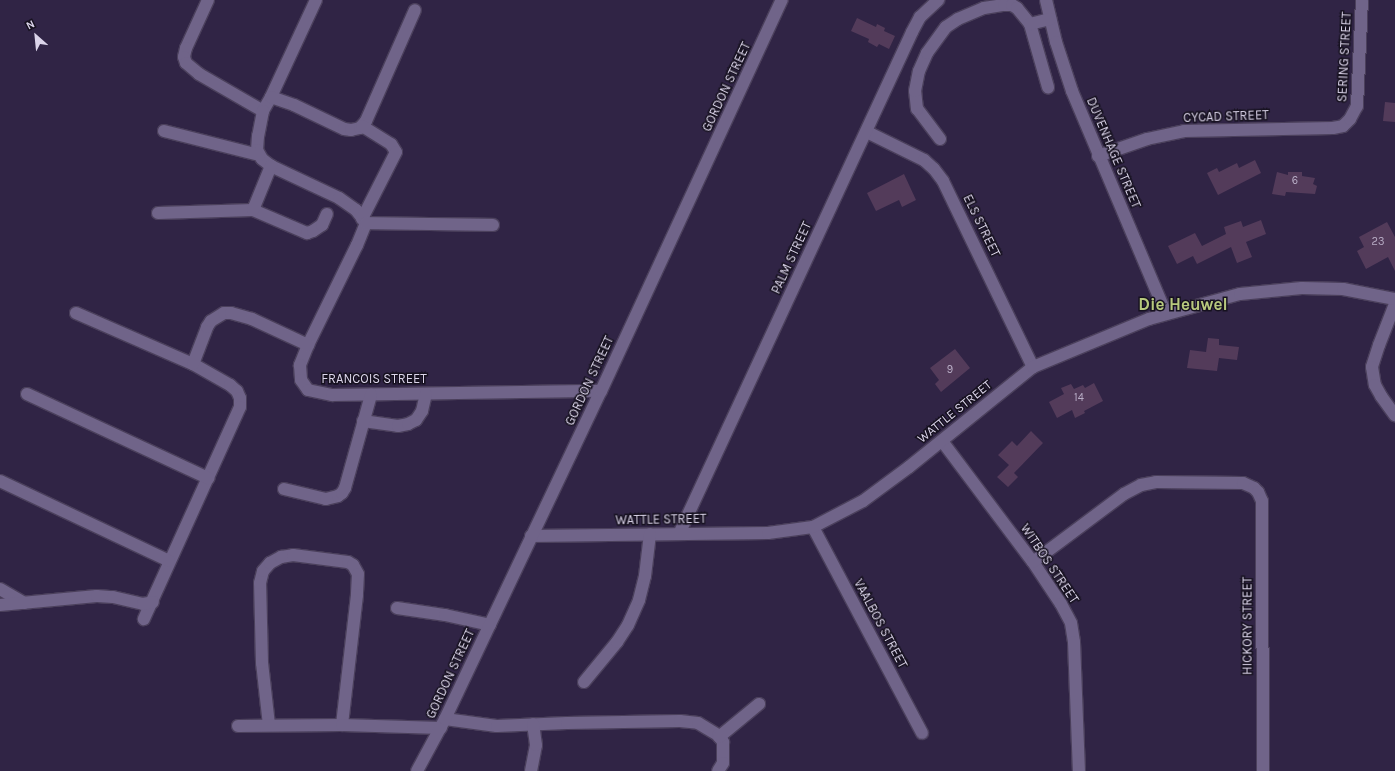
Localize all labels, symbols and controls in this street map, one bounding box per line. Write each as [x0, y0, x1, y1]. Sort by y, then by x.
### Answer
street label: SERING STREET [1335, 11, 1355, 103]
north arrow [16, 16, 56, 56]
text: N [24, 17, 37, 32]
street label: GORDON STREET [699, 40, 755, 134]
street label: DUVENHAGE STREET [1083, 95, 1143, 211]
street label: CYCAD STREET [1183, 108, 1269, 126]
house number: 6 [1292, 174, 1298, 188]
street label: ELS STREET [959, 192, 1003, 260]
street label: PALM STREET [768, 219, 816, 297]
house number: 23 [1372, 235, 1384, 249]
district label: Die Heuwel [1138, 295, 1228, 315]
street label: GORDON STREET [562, 334, 618, 428]
house number: 9 [947, 363, 953, 377]
street label: FRANCOIS STREET [321, 371, 427, 387]
street label: WATTLE STREET [915, 377, 995, 447]
house number: 14 [1074, 391, 1084, 405]
street label: WATTLE STREET [615, 511, 707, 529]
street label: WITBOS STREET [1017, 521, 1081, 607]
street label: VAALBOS STREET [850, 577, 910, 671]
street label: HICKORY STREET [1240, 577, 1256, 675]
street label: GORDON STREET [423, 627, 479, 721]

